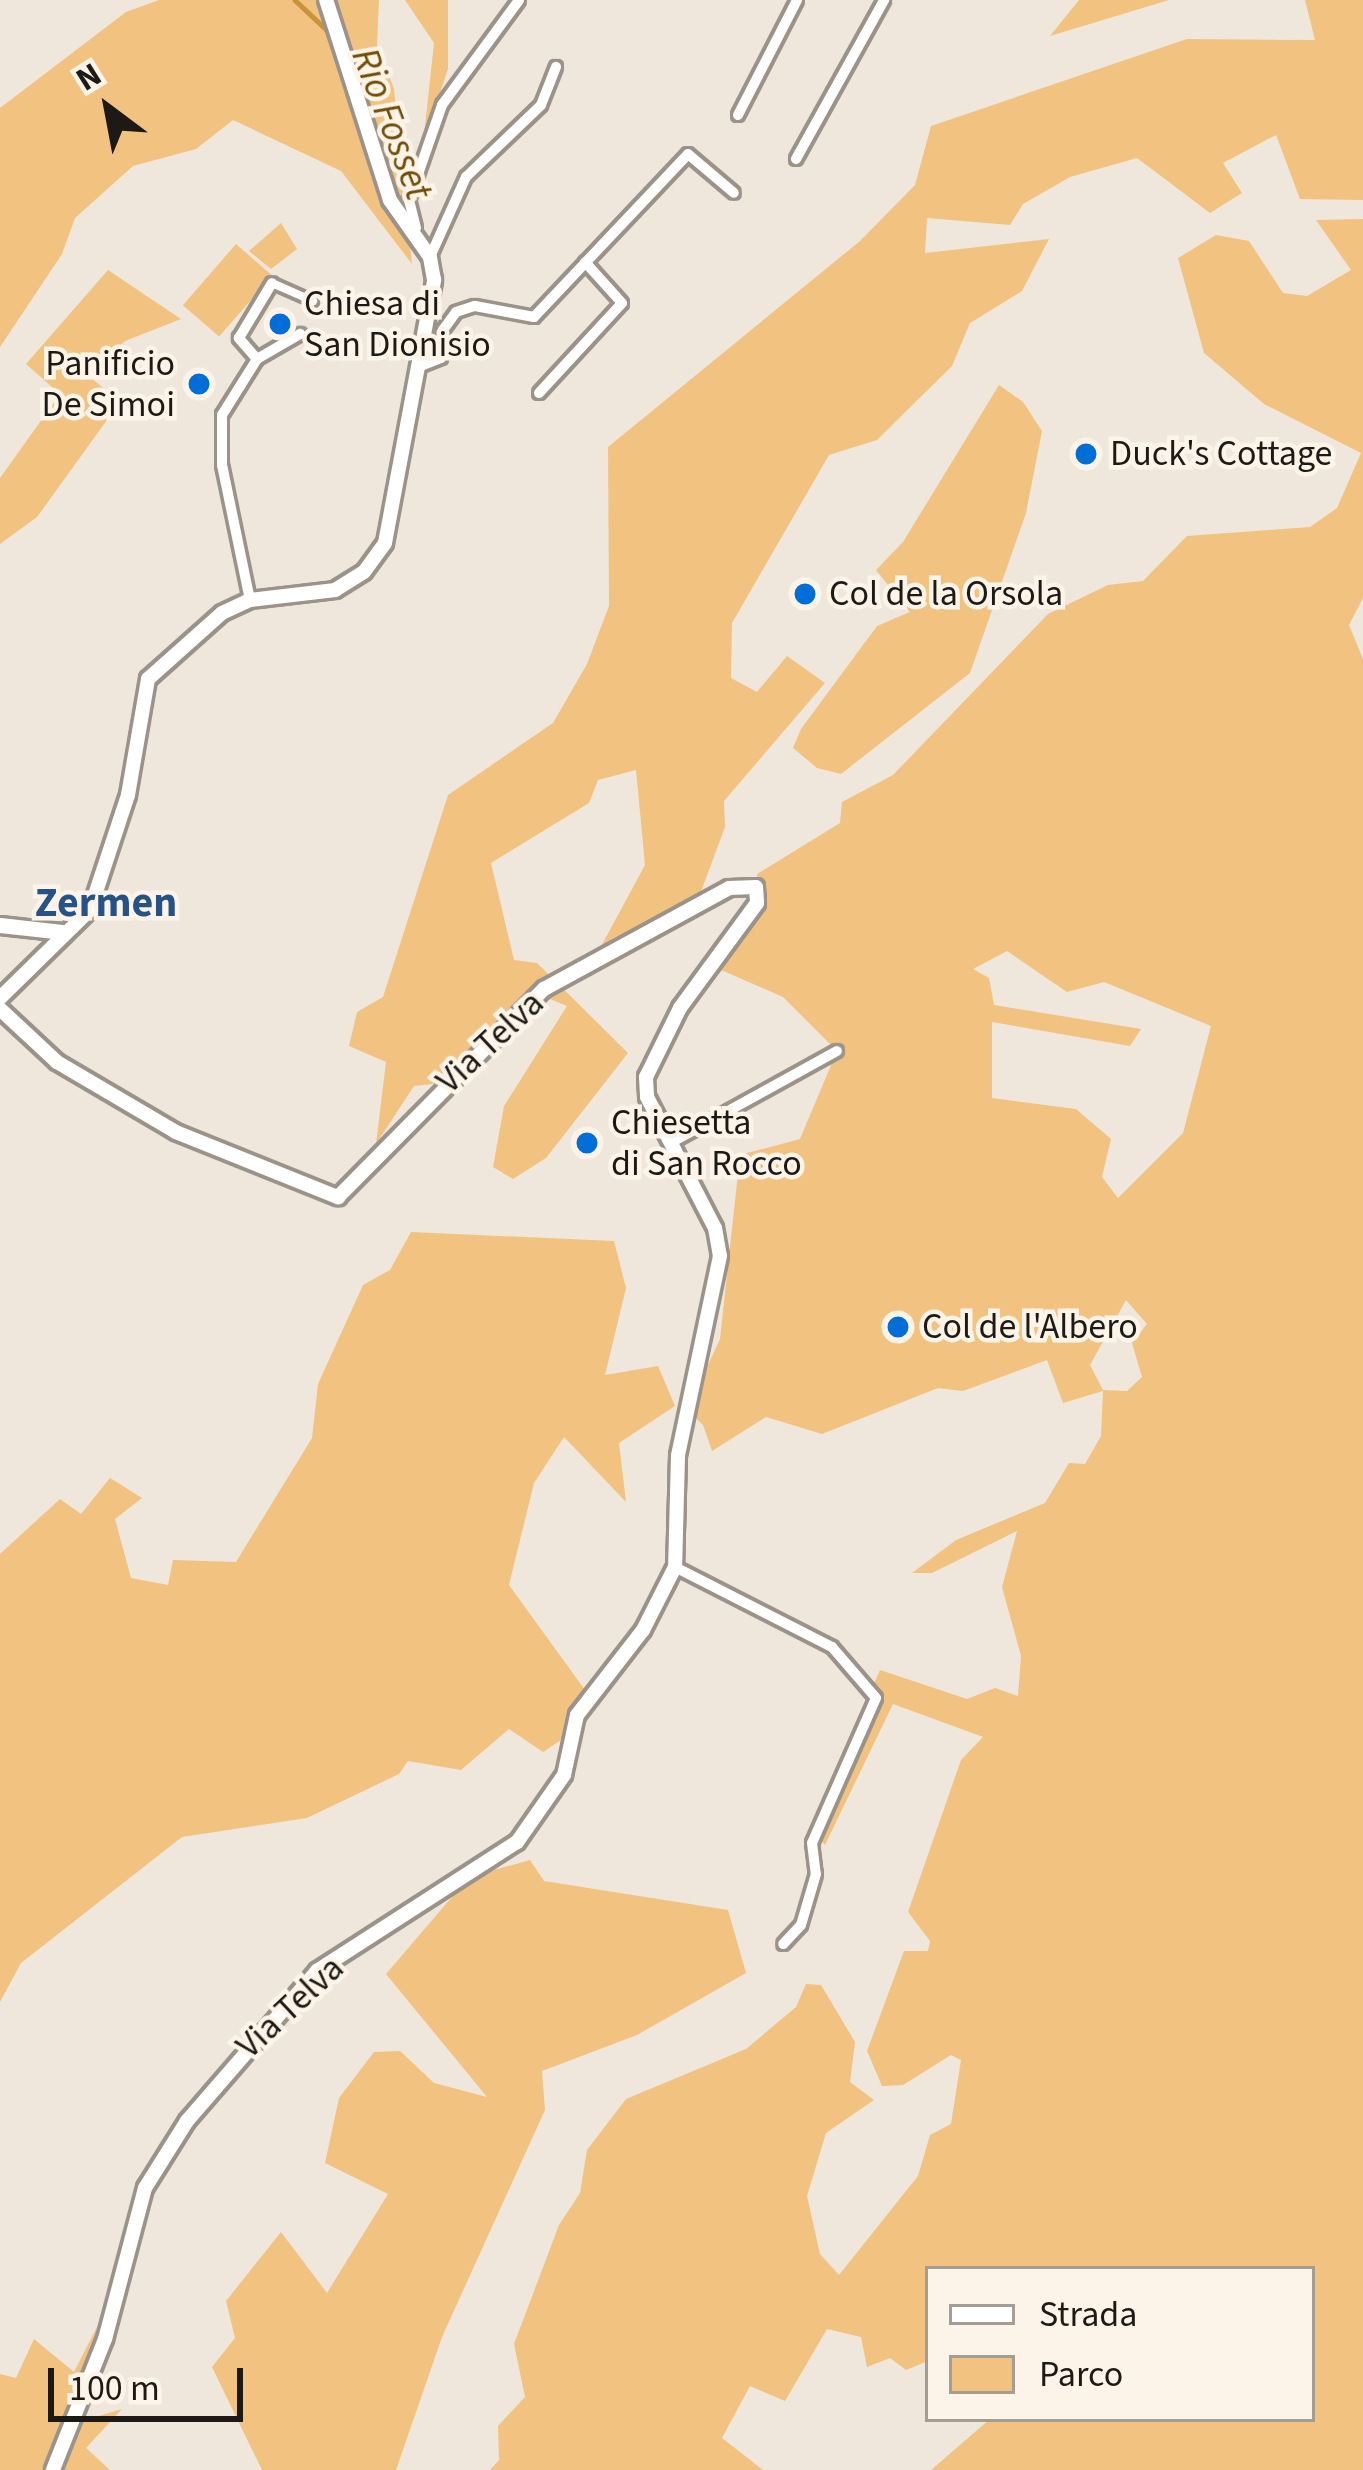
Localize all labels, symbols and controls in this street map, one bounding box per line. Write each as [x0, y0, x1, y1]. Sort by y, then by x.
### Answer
water label: Rio Fosset [341, 41, 441, 207]
north arrow [48, 48, 168, 168]
text: N [67, 51, 110, 103]
place label: Chiesa di San Dionisio [304, 281, 491, 366]
marker: Chiesa di San Dionisio [267, 311, 293, 337]
place label: Panificio De Simoi [42, 341, 175, 426]
marker: Panificio De Simoi [186, 371, 212, 397]
place label: Duck's Cottage [1110, 432, 1332, 476]
marker: Duck's Cottage [1073, 441, 1099, 467]
place label: Col de la Orsola [829, 572, 1063, 616]
marker: Col de la Orsola [792, 581, 818, 607]
district label: Zermen [35, 878, 177, 928]
street label: Via Telva [427, 982, 553, 1102]
place label: Chiesetta di San Rocco [611, 1100, 802, 1185]
marker: Chiesetta di San Rocco [574, 1130, 600, 1156]
place label: Col de l'Albero [922, 1305, 1138, 1349]
marker: Col de l'Albero [885, 1314, 911, 1340]
street label: Via Telva [227, 1947, 353, 2067]
legend [925, 2266, 1315, 2422]
text: Strada [1039, 2289, 1137, 2340]
scale bar [54, 2344, 249, 2418]
text: Parco [1039, 2349, 1123, 2400]
text: 100 m [69, 2363, 160, 2414]

